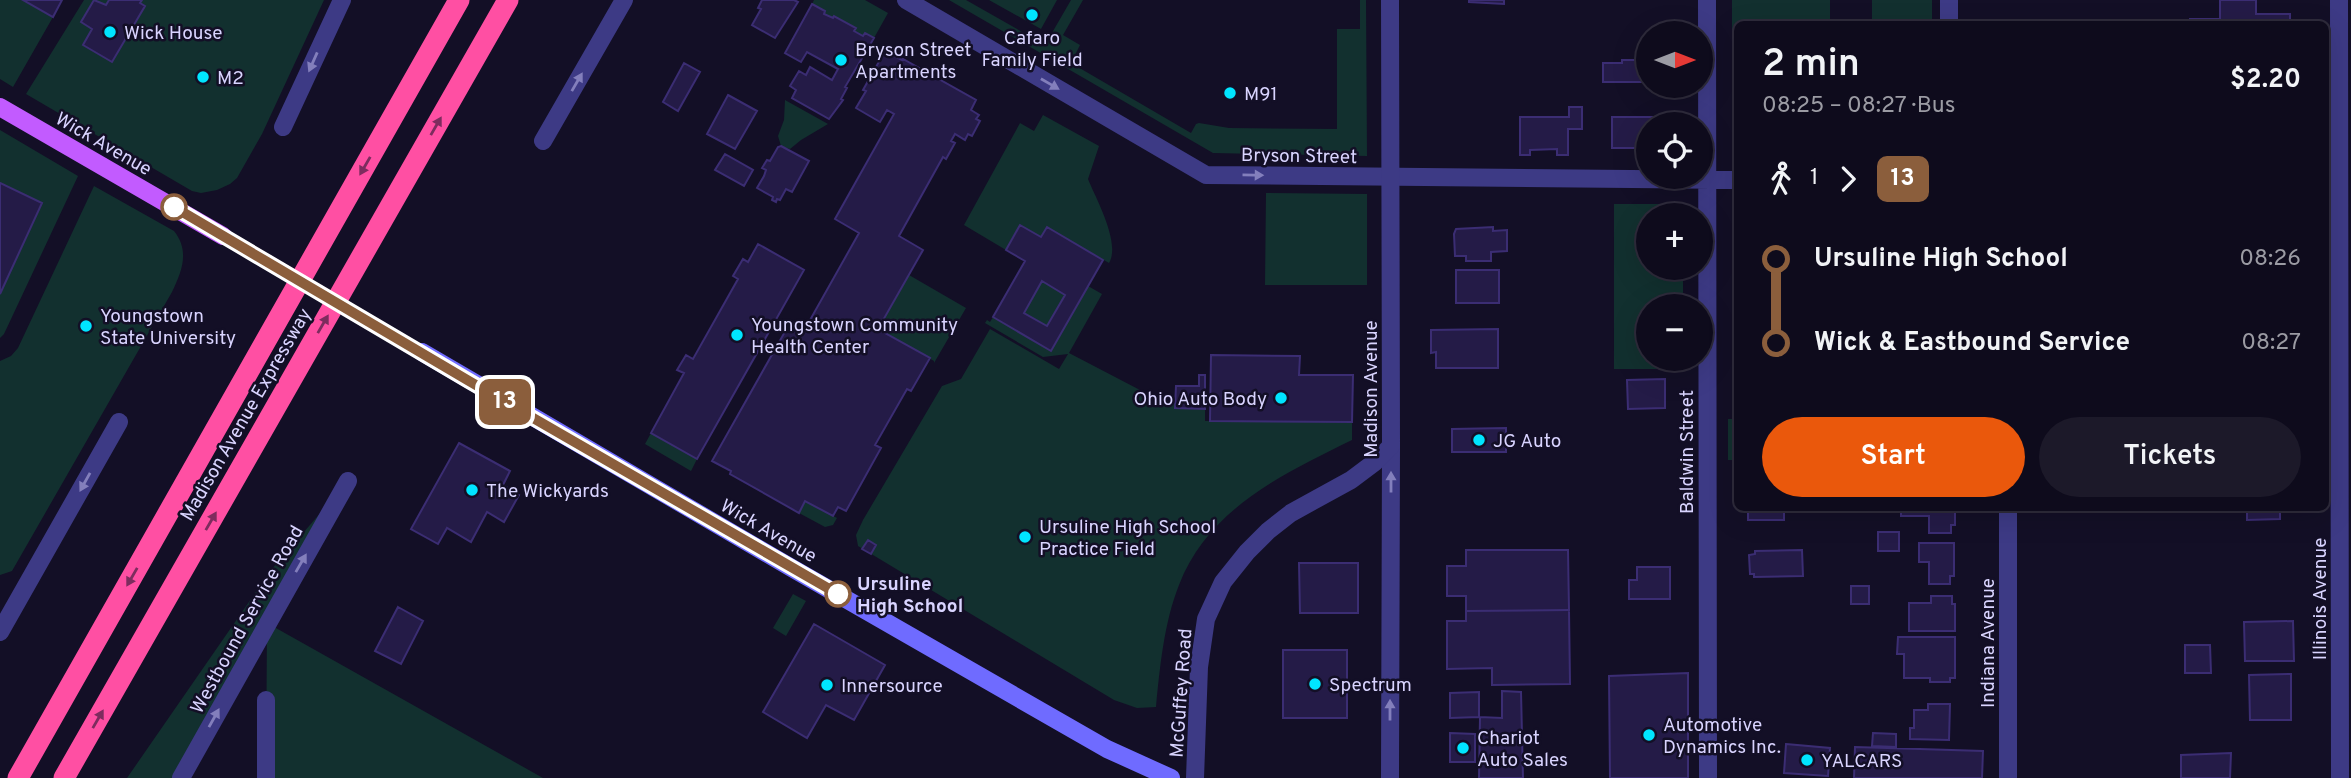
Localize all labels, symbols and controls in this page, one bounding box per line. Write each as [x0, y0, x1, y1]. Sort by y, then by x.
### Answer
marker: Cafaro Family Field [1024, 7, 1040, 23]
north arrow [1636, 21, 1713, 98]
map controls [1636, 21, 1713, 371]
place label: Wick House [124, 22, 222, 46]
marker: Wick House [102, 24, 118, 40]
place label: Cafaro Family Field [981, 27, 1083, 73]
place label: Bryson Street Apartments [855, 39, 971, 85]
text: 2 min [1762, 41, 1860, 90]
one-way arrow [307, 52, 319, 72]
marker: Bryson Street Apartments [833, 52, 849, 68]
text: $2.20 [2230, 64, 2301, 97]
place label: M2 [217, 67, 244, 91]
marker: M2 [195, 69, 211, 85]
one-way arrow [571, 73, 583, 92]
one-way arrow [1040, 78, 1059, 90]
place label: M91 [1244, 83, 1278, 107]
marker: M91 [1222, 85, 1238, 101]
text: 08:25 – 08:27 · Bus [1762, 92, 1955, 121]
street label: Wick Avenue [50, 107, 156, 182]
button: locate [1636, 112, 1713, 189]
one-way arrow [430, 116, 442, 136]
street label: Bryson Street [1241, 144, 1357, 170]
one-way arrow [359, 156, 371, 176]
icon: walk [1762, 160, 1800, 198]
icon: forward [1829, 160, 1867, 198]
text: 1 [1810, 164, 1819, 193]
text: 13 [1891, 164, 1915, 194]
one-way arrow [1242, 169, 1264, 181]
unlabelled marker [161, 194, 187, 220]
button: + [1636, 203, 1713, 280]
text: Ursuline High School [1814, 243, 2068, 276]
text: 08:26 [2239, 245, 2301, 274]
button: − [1636, 294, 1713, 371]
street label: Madison Avenue Expressway [176, 304, 318, 526]
place label: Youngstown State University [100, 305, 236, 351]
one-way arrow [317, 314, 329, 333]
place label: Youngstown Community Health Center [751, 314, 958, 360]
marker: Youngstown State University [78, 318, 94, 334]
street label: Madison Avenue [1360, 320, 1384, 458]
marker: Youngstown Community Health Center [729, 327, 745, 343]
text: Wick & Eastbound Service [1814, 327, 2130, 360]
text: 08:27 [2241, 329, 2301, 358]
line badge: 13 [474, 379, 536, 425]
text: 13 [493, 387, 517, 417]
place label: Ohio Auto Body [1133, 388, 1267, 412]
marker: Ohio Auto Body [1273, 390, 1289, 406]
street label: Baldwin Street [1676, 390, 1700, 514]
button: Start [1762, 417, 2025, 497]
button: Tickets [2039, 417, 2301, 497]
place label: JG Auto [1493, 430, 1561, 454]
marker: JG Auto [1471, 432, 1487, 448]
one-way arrow [1385, 471, 1397, 493]
one-way arrow [79, 472, 91, 492]
place label: The Wickyards [486, 480, 609, 504]
marker: The Wickyards [464, 482, 480, 498]
street label: Wick Avenue [715, 494, 821, 569]
one-way arrow [205, 511, 217, 531]
place label: Ursuline High School Practice Field [1039, 516, 1216, 562]
street label: Westbound Service Road [186, 522, 310, 718]
marker: Ursuline High School Practice Field [1017, 529, 1033, 545]
street label: Illinois Avenue [2309, 538, 2333, 660]
one-way arrow [295, 554, 307, 573]
one-way arrow [126, 567, 138, 586]
place label: Ursuline High School [857, 573, 963, 619]
street label: Indiana Avenue [1977, 578, 2001, 708]
marker: Ursuline High School [825, 581, 851, 607]
street label: McGuffey Road [1166, 628, 1198, 759]
place label: Spectrum [1329, 674, 1412, 698]
place label: Innersource [841, 675, 943, 699]
marker: Spectrum [1307, 676, 1323, 692]
marker: Innersource [819, 677, 835, 693]
one-way arrow [1385, 699, 1396, 721]
one-way arrow [208, 708, 220, 728]
one-way arrow [92, 709, 104, 728]
place label: Automotive Dynamics Inc. [1663, 714, 1781, 760]
place label: Chariot Auto Sales [1477, 727, 1568, 773]
marker: Automotive Dynamics Inc. [1641, 727, 1657, 743]
marker: Chariot Auto Sales [1455, 740, 1471, 756]
place label: YALCARS [1821, 750, 1902, 774]
marker: YALCARS [1799, 752, 1815, 768]

